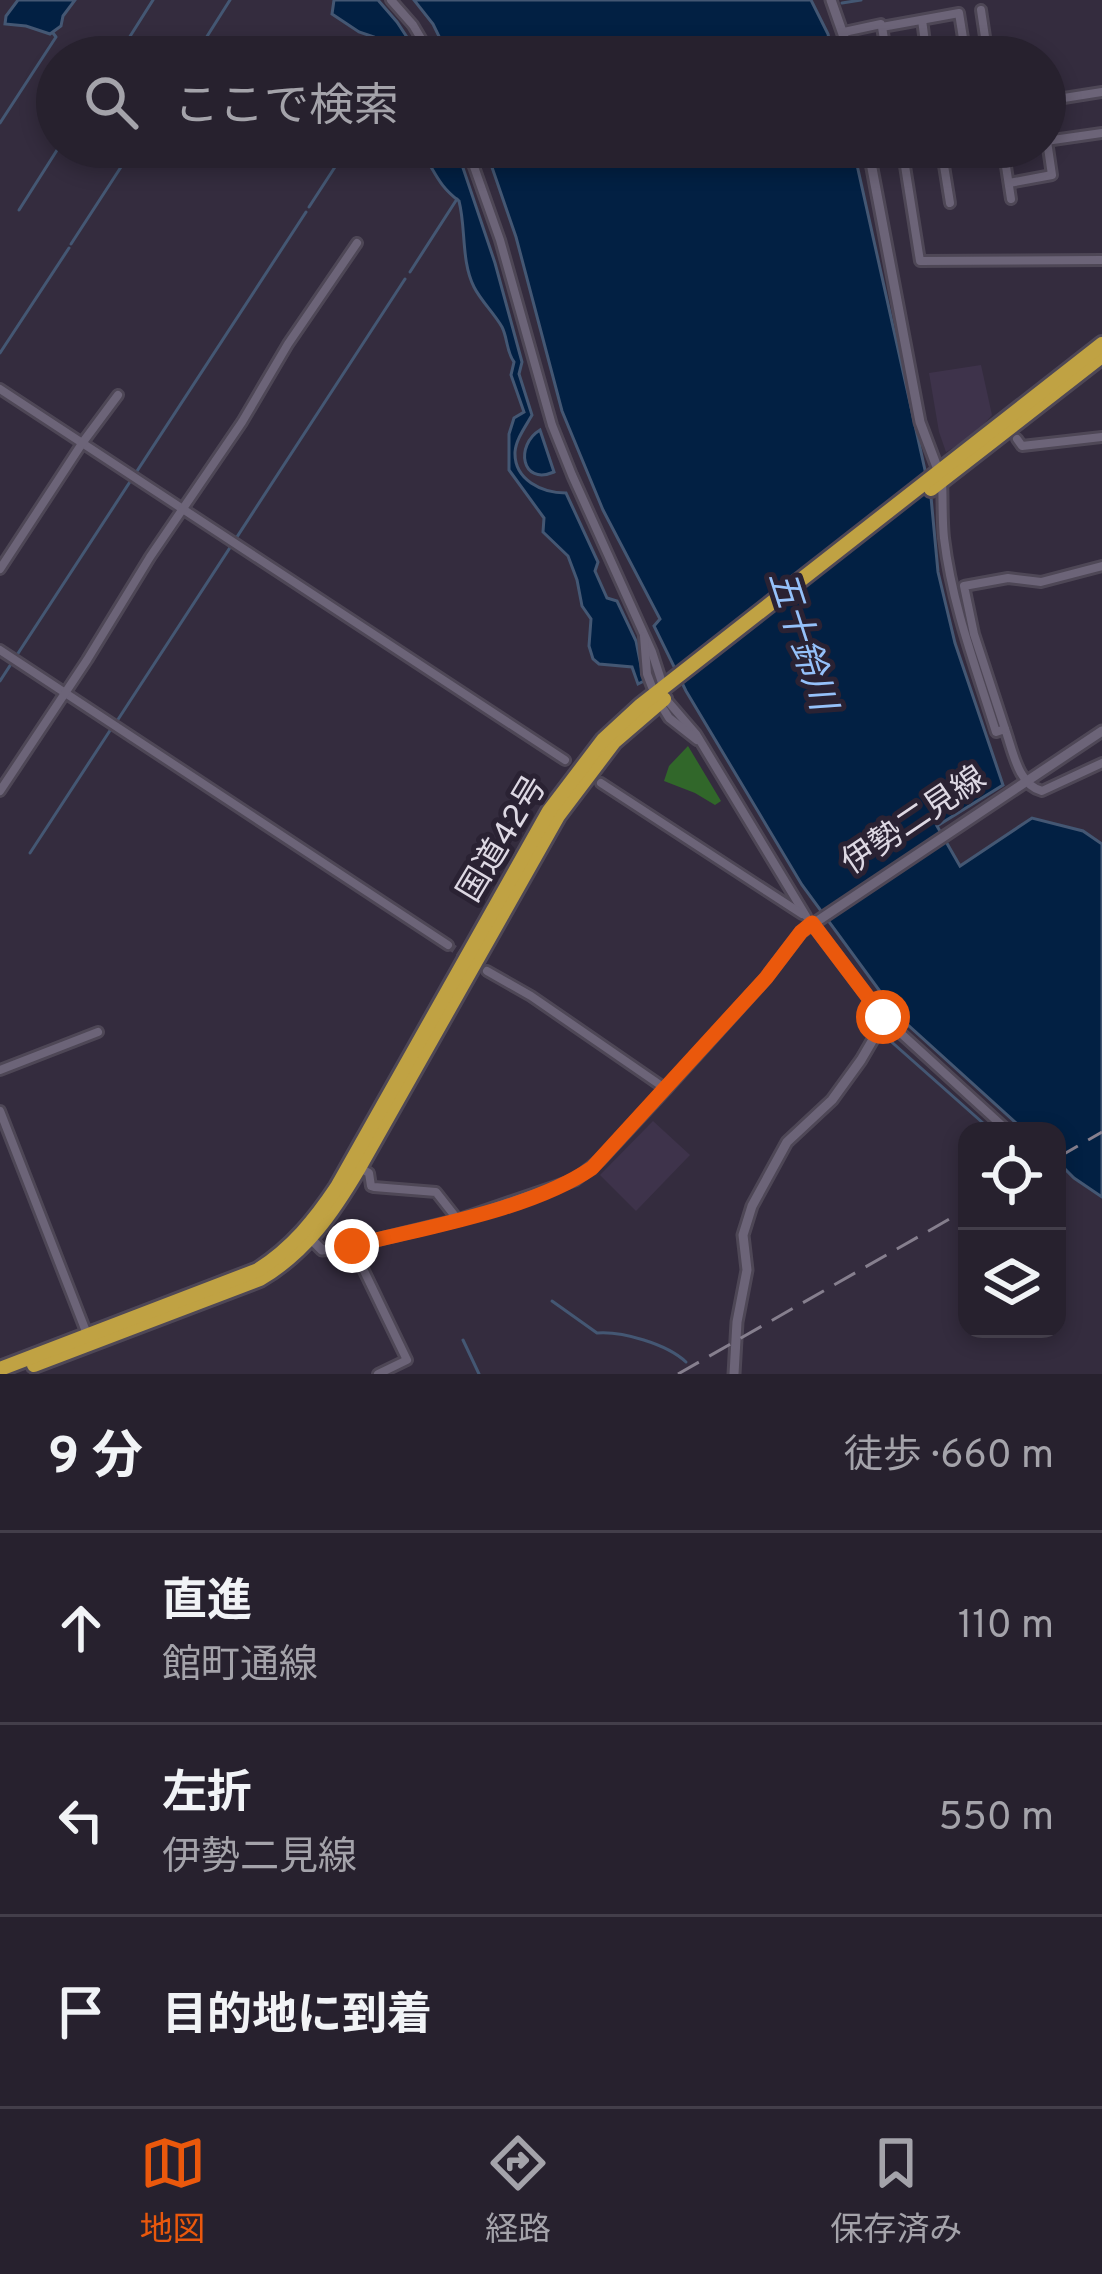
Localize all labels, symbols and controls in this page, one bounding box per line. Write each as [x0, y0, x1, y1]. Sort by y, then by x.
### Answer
search box [36, 36, 1066, 168]
icon: search [78, 69, 144, 135]
text: ここで検索 [174, 80, 399, 137]
water label: 五十鈴川 [756, 565, 845, 720]
street label: 伊勢二見線 [835, 758, 995, 886]
street label: 国道42号 [450, 769, 558, 911]
route start [856, 990, 910, 1044]
map controls [958, 1122, 1066, 1338]
button: locate [958, 1122, 1066, 1230]
route end [325, 1219, 379, 1273]
button: layers [958, 1230, 1066, 1338]
text: 9 分 [48, 1427, 143, 1492]
text: 徒歩 · 660 m [844, 1433, 1054, 1482]
text: 直進 [162, 1575, 252, 1632]
icon: ahead [48, 1595, 114, 1661]
text: 110 m [958, 1603, 1054, 1652]
text: 館町通線 [162, 1643, 318, 1692]
text: 左折 [162, 1767, 252, 1824]
icon: left [48, 1787, 114, 1853]
text: 550 m [938, 1795, 1054, 1844]
text: 伊勢二見線 [162, 1835, 357, 1884]
icon: arrive [48, 1979, 114, 2045]
text: 目的地に到着 [162, 1989, 432, 2046]
tab: 地図 [140, 2130, 206, 2253]
tab: 経路 [485, 2130, 551, 2253]
tab: 保存済み [830, 2130, 962, 2253]

